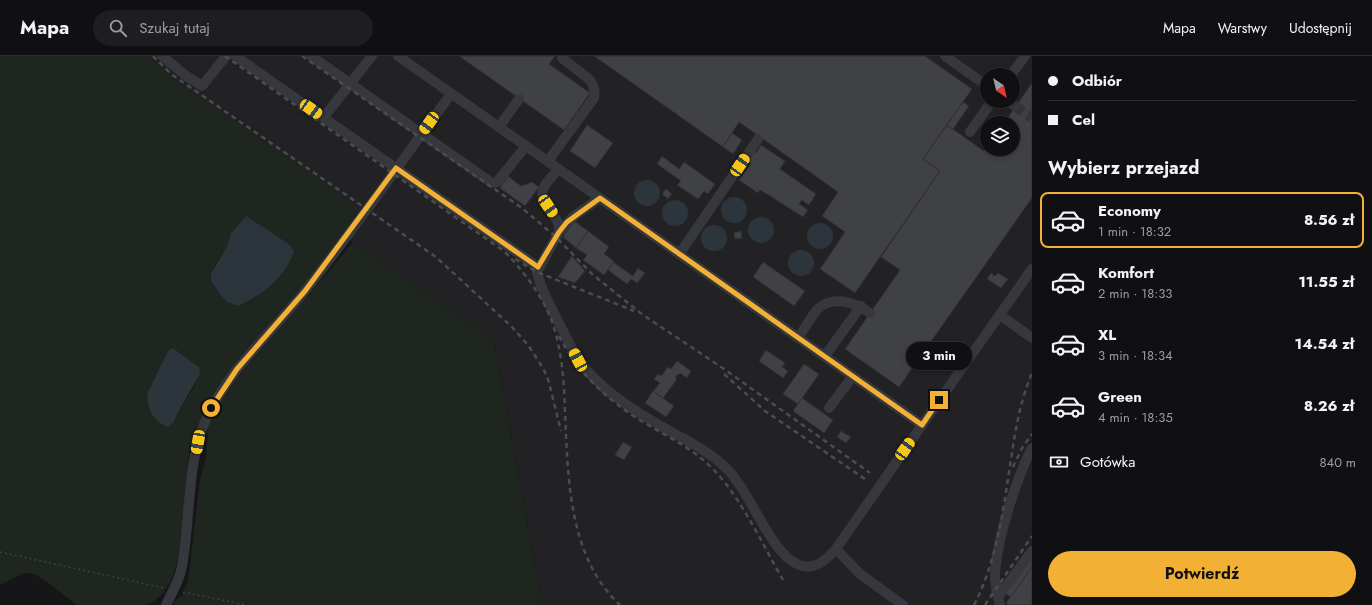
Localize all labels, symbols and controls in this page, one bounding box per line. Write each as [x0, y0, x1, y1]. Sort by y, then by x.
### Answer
search box [93, 10, 373, 46]
text: Mapa [20, 14, 69, 41]
icon: search [107, 17, 129, 39]
text: Szukaj tutaj [139, 17, 210, 39]
text: Mapa [1163, 18, 1196, 38]
text: Warstwy [1218, 18, 1267, 38]
text: Udostępnij [1289, 18, 1352, 38]
north arrow [980, 68, 1020, 108]
map controls [980, 68, 1020, 156]
text: Odbiór [1072, 70, 1122, 92]
car [298, 97, 324, 121]
text: Cel [1072, 109, 1095, 131]
car [417, 110, 441, 136]
button: layers [980, 116, 1020, 156]
car [728, 152, 752, 178]
text: Wybierz przejazd [1048, 155, 1199, 181]
car [536, 193, 560, 219]
text: Economy [1098, 200, 1161, 222]
icon: car [1050, 202, 1086, 238]
text: 8.56 zł [1304, 209, 1354, 231]
text: 1 min · 18:32 [1098, 222, 1171, 241]
text: Komfort [1098, 262, 1154, 284]
icon: car [1050, 264, 1086, 300]
text: 11.55 zł [1298, 271, 1354, 293]
text: 2 min · 18:33 [1098, 284, 1172, 303]
text: XL [1098, 324, 1116, 346]
icon: car [1050, 326, 1086, 362]
text: 14.54 zł [1295, 333, 1354, 355]
callout: 3 min [906, 342, 972, 370]
text: 3 min [922, 346, 956, 365]
text: 3 min · 18:34 [1098, 346, 1173, 365]
car [567, 347, 589, 373]
text: Green [1098, 386, 1142, 408]
icon: car [1050, 388, 1086, 424]
route end [930, 391, 948, 409]
text: 8.26 zł [1304, 395, 1354, 417]
route start [202, 399, 220, 417]
text: 4 min · 18:35 [1098, 408, 1173, 427]
car [190, 429, 206, 455]
car [893, 436, 917, 462]
icon: cash [1048, 451, 1070, 473]
text: Gotówka [1080, 451, 1135, 473]
text: 840 m [1319, 453, 1356, 472]
button: Potwierdź [1048, 551, 1356, 597]

